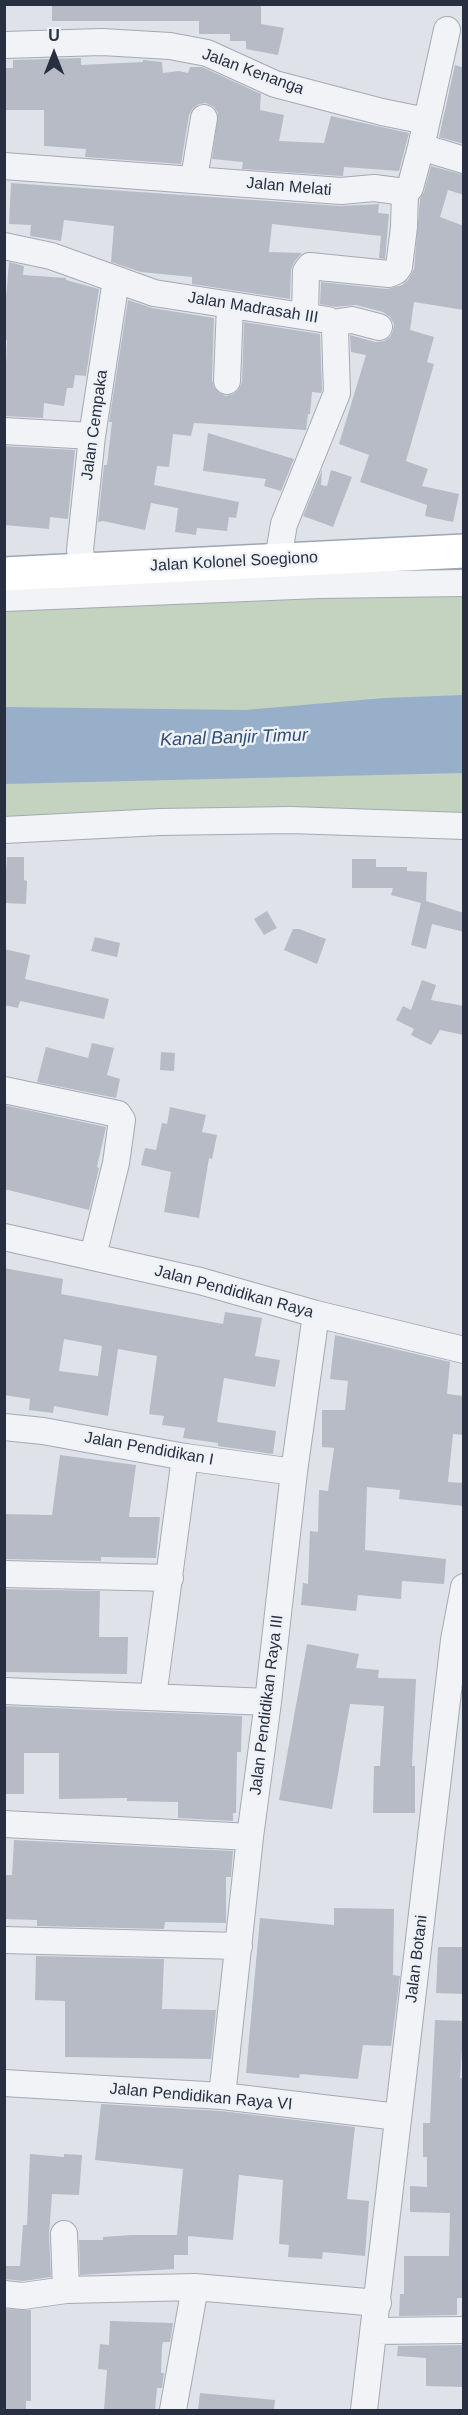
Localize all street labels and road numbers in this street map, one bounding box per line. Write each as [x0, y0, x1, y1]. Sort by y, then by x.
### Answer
street label: Jalan Kenanga [200, 45, 306, 99]
street label: Jalan Melati [246, 174, 332, 200]
street label: Jalan Madrasah III [186, 288, 320, 328]
street label: Jalan Cempaka [78, 369, 112, 481]
street label: Jalan Kolonel Soegiono [150, 548, 318, 576]
street label: Jalan Pendidikan Raya [152, 1262, 316, 1322]
street label: Jalan Pendidikan I [83, 1428, 215, 1470]
street label: Jalan Pendidikan Raya III [246, 1614, 288, 1796]
street label: Jalan Botani [402, 1914, 432, 2004]
street label: Jalan Pendidikan Raya VI [109, 2079, 293, 2115]

